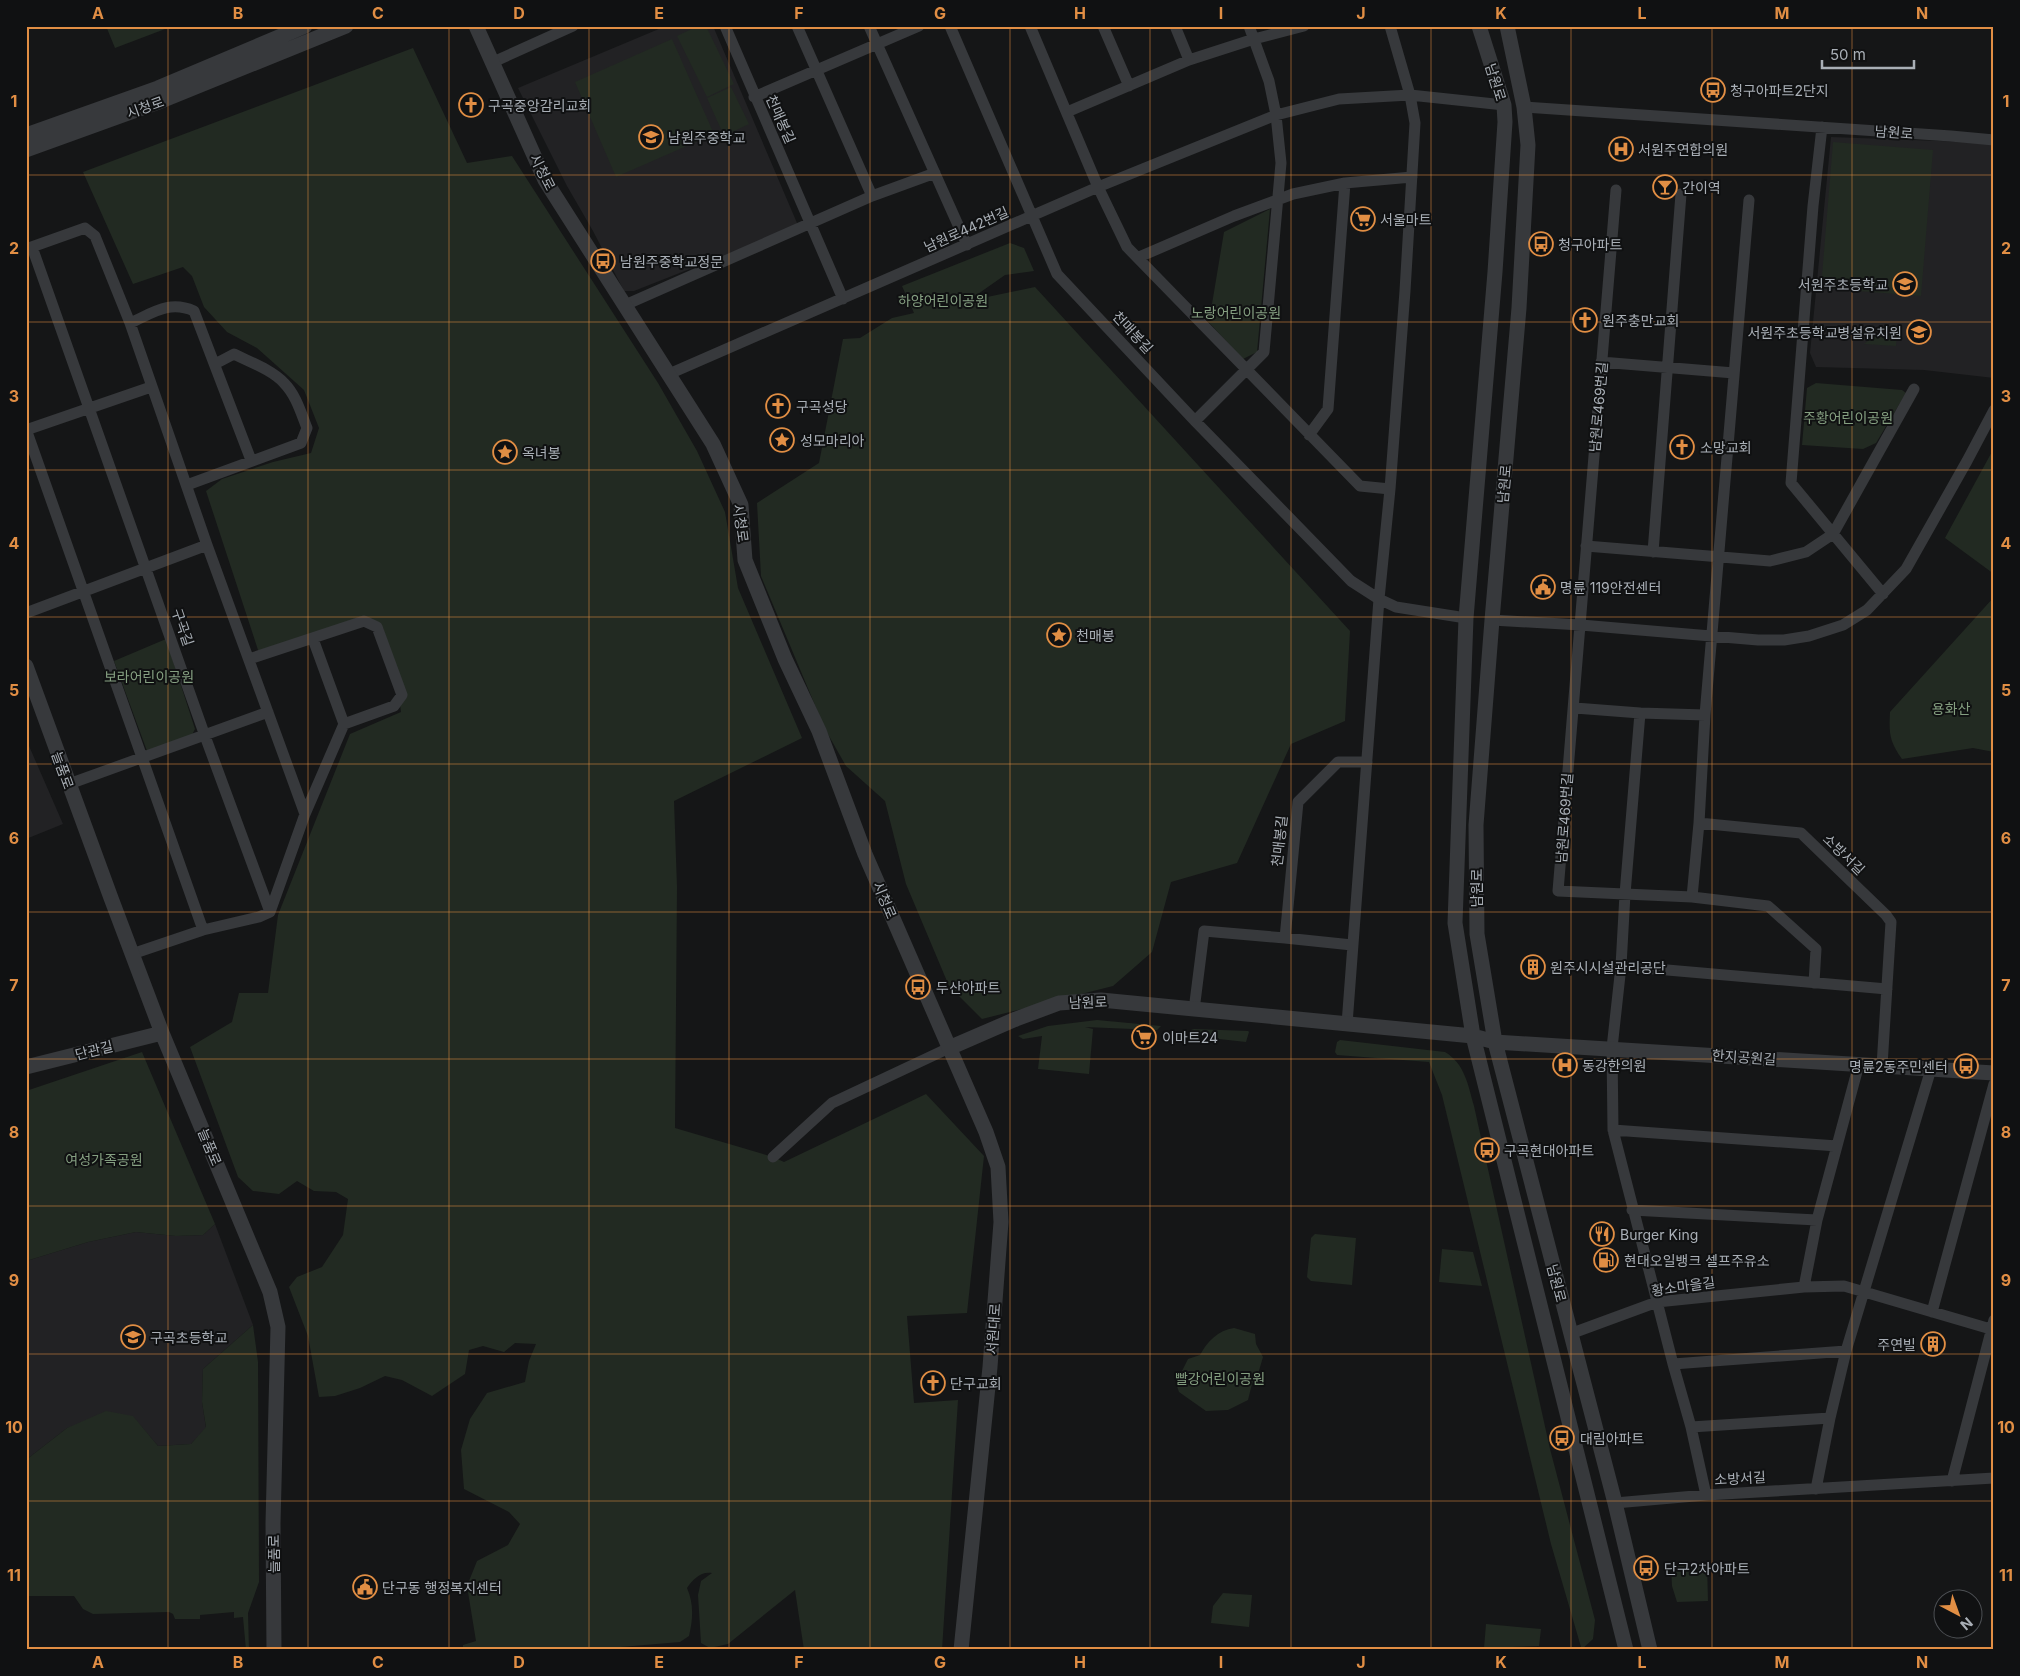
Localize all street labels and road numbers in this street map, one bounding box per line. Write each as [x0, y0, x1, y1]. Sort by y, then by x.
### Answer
street label: 남원로 [1482, 61, 1510, 103]
street label: 시청로 [124, 92, 166, 122]
street label: 천매봉길 [763, 92, 799, 146]
street label: 남원로 [1874, 122, 1914, 142]
street label: 시청로 [527, 151, 559, 193]
street label: 남원로442번길 [921, 203, 1011, 255]
street label: 천매봉길 [1109, 307, 1157, 357]
street label: 남원로469번길 [1586, 361, 1610, 453]
street label: 남원로 [1494, 464, 1514, 504]
street label: 시청로 [730, 503, 752, 543]
street label: 구곡길 [169, 606, 197, 648]
street label: 늘품로 [48, 749, 78, 791]
street label: 남원로469번길 [1552, 772, 1576, 864]
street label: 천매봉길 [1268, 814, 1290, 868]
street label: 소방서길 [1820, 830, 1868, 878]
street label: 남원로 [1468, 869, 1485, 907]
street label: 시청로 [870, 879, 900, 921]
street label: 남원로 [1068, 993, 1108, 1011]
street label: 단관길 [73, 1037, 115, 1063]
street label: 한지공원길 [1711, 1046, 1777, 1068]
street label: 늘품로 [195, 1126, 225, 1168]
street label: 남원로 [1544, 1262, 1570, 1304]
street label: 황소마을길 [1650, 1273, 1716, 1299]
street label: 서원대로 [983, 1303, 1003, 1355]
street label: 소방서길 [1714, 1468, 1766, 1488]
street label: 늘품로 [265, 1535, 282, 1573]

